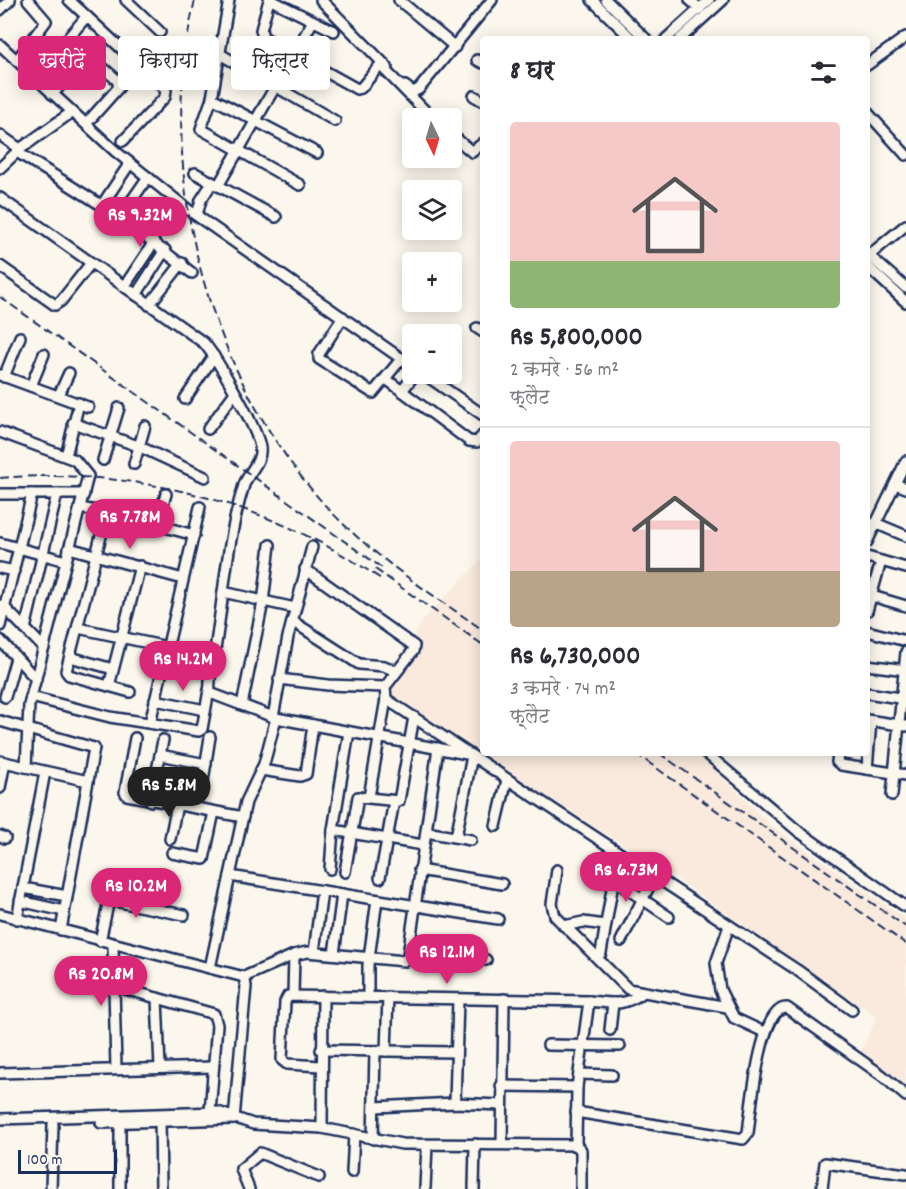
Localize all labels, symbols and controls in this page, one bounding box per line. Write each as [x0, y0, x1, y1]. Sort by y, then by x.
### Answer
chip: खरीदें [18, 36, 106, 90]
chip: किराया [118, 36, 219, 90]
chip: फ़िल्टर [231, 36, 330, 90]
text: 8 घर [510, 54, 554, 91]
icon: filters [807, 56, 840, 89]
north arrow [402, 108, 462, 168]
map controls [402, 108, 462, 384]
icon: home [621, 161, 729, 269]
button: layers [402, 180, 462, 240]
pin: Rs 9.32M [78, 197, 202, 248]
text: Rs 9.32M [108, 202, 172, 230]
button: + [402, 252, 462, 312]
text: Rs 5,800,000 [510, 320, 643, 357]
button: − [402, 324, 462, 384]
text: 2 कमरे · 56 m² [510, 357, 619, 385]
text: फ़्लैट [510, 385, 550, 413]
icon: home [621, 480, 729, 588]
pin: Rs 7.78M [68, 499, 192, 550]
text: Rs 7.78M [99, 504, 161, 532]
text: Rs 6,730,000 [510, 639, 640, 676]
pin: Rs 14.2M [121, 641, 245, 692]
text: Rs 14.2M [153, 646, 213, 674]
text: 3 कमरे · 74 m² [510, 676, 616, 704]
text: फ़्लैट [510, 704, 550, 732]
pin: Rs 5.8M [114, 767, 224, 818]
text: Rs 5.8M [141, 772, 197, 800]
pin: Rs 6.73M [564, 852, 688, 903]
text: Rs 6.73M [594, 857, 658, 885]
pin: Rs 10.2M [74, 868, 198, 919]
text: Rs 10.2M [105, 873, 167, 901]
pin: Rs 12.1M [385, 934, 509, 985]
text: Rs 12.1M [419, 939, 475, 967]
pin: Rs 20.8M [39, 956, 163, 1007]
text: Rs 20.8M [68, 961, 134, 989]
scale bar [18, 1147, 117, 1174]
text: 100 m [27, 1149, 63, 1172]

